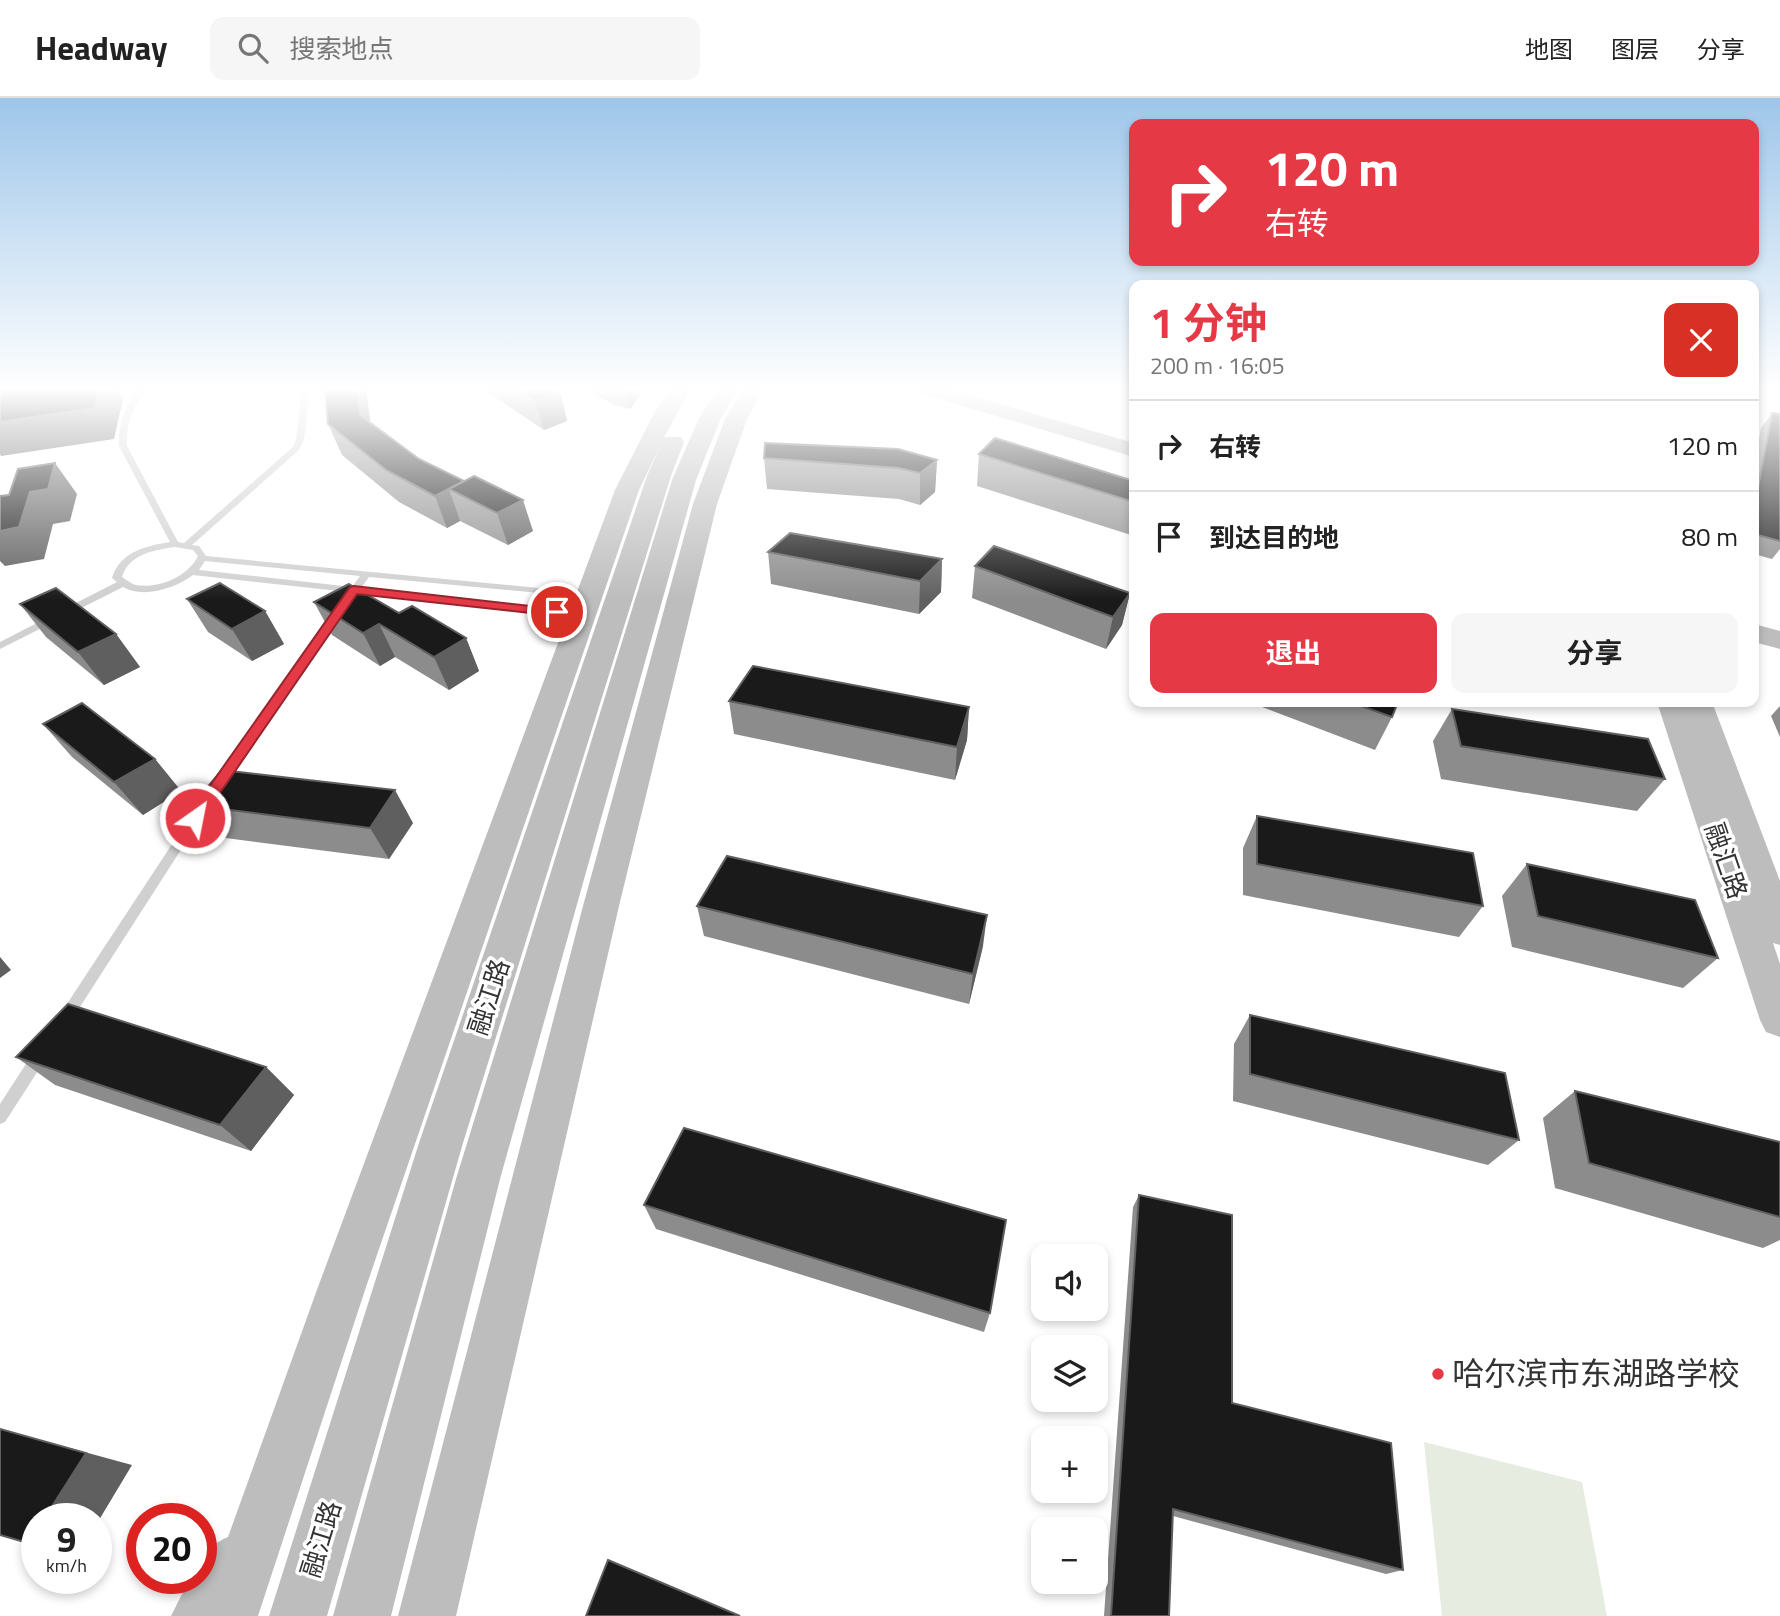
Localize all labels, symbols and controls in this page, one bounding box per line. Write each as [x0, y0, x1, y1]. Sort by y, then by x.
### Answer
search box [210, 17, 700, 80]
text: Headway [35, 23, 168, 73]
icon: search [234, 29, 272, 67]
text: 搜索地点 [290, 29, 394, 68]
text: 地图 [1525, 31, 1573, 67]
text: 图层 [1611, 31, 1659, 67]
text: 分享 [1697, 31, 1745, 67]
text: 120 m [1265, 130, 1399, 205]
icon: right [1150, 147, 1241, 238]
text: 右转 [1265, 199, 1329, 247]
text: 1 分钟 [1150, 290, 1267, 354]
button: close [1664, 303, 1738, 377]
text: 200 m · 16:05 [1150, 348, 1285, 383]
text: 120 m [1667, 426, 1738, 465]
icon: right [1150, 427, 1188, 465]
text: 右转 [1209, 427, 1261, 466]
text: 80 m [1681, 517, 1738, 556]
icon: arrive [1150, 518, 1188, 556]
text: 到达目的地 [1209, 518, 1339, 557]
pin [527, 582, 587, 642]
icon: arrive [538, 593, 576, 631]
button: 退出 [1150, 613, 1437, 693]
button: 分享 [1451, 613, 1738, 693]
position arrow [158, 781, 232, 855]
street label: 融汇路 [1695, 818, 1758, 904]
street label: 融江路 [458, 954, 519, 1040]
map controls [1031, 1244, 1108, 1594]
button: sound [1031, 1244, 1108, 1321]
button: layers [1031, 1335, 1108, 1412]
place label: 哈尔滨市东湖路学校 [1452, 1349, 1740, 1397]
marker: 哈尔滨市东湖路学校 [1430, 1366, 1446, 1382]
button: + [1031, 1426, 1108, 1503]
street label: 融江路 [290, 1496, 351, 1582]
speed limit sign: 20 [126, 1503, 217, 1594]
text: 9 [57, 1512, 76, 1566]
button: − [1031, 1517, 1108, 1594]
text: km/h [46, 1552, 87, 1579]

